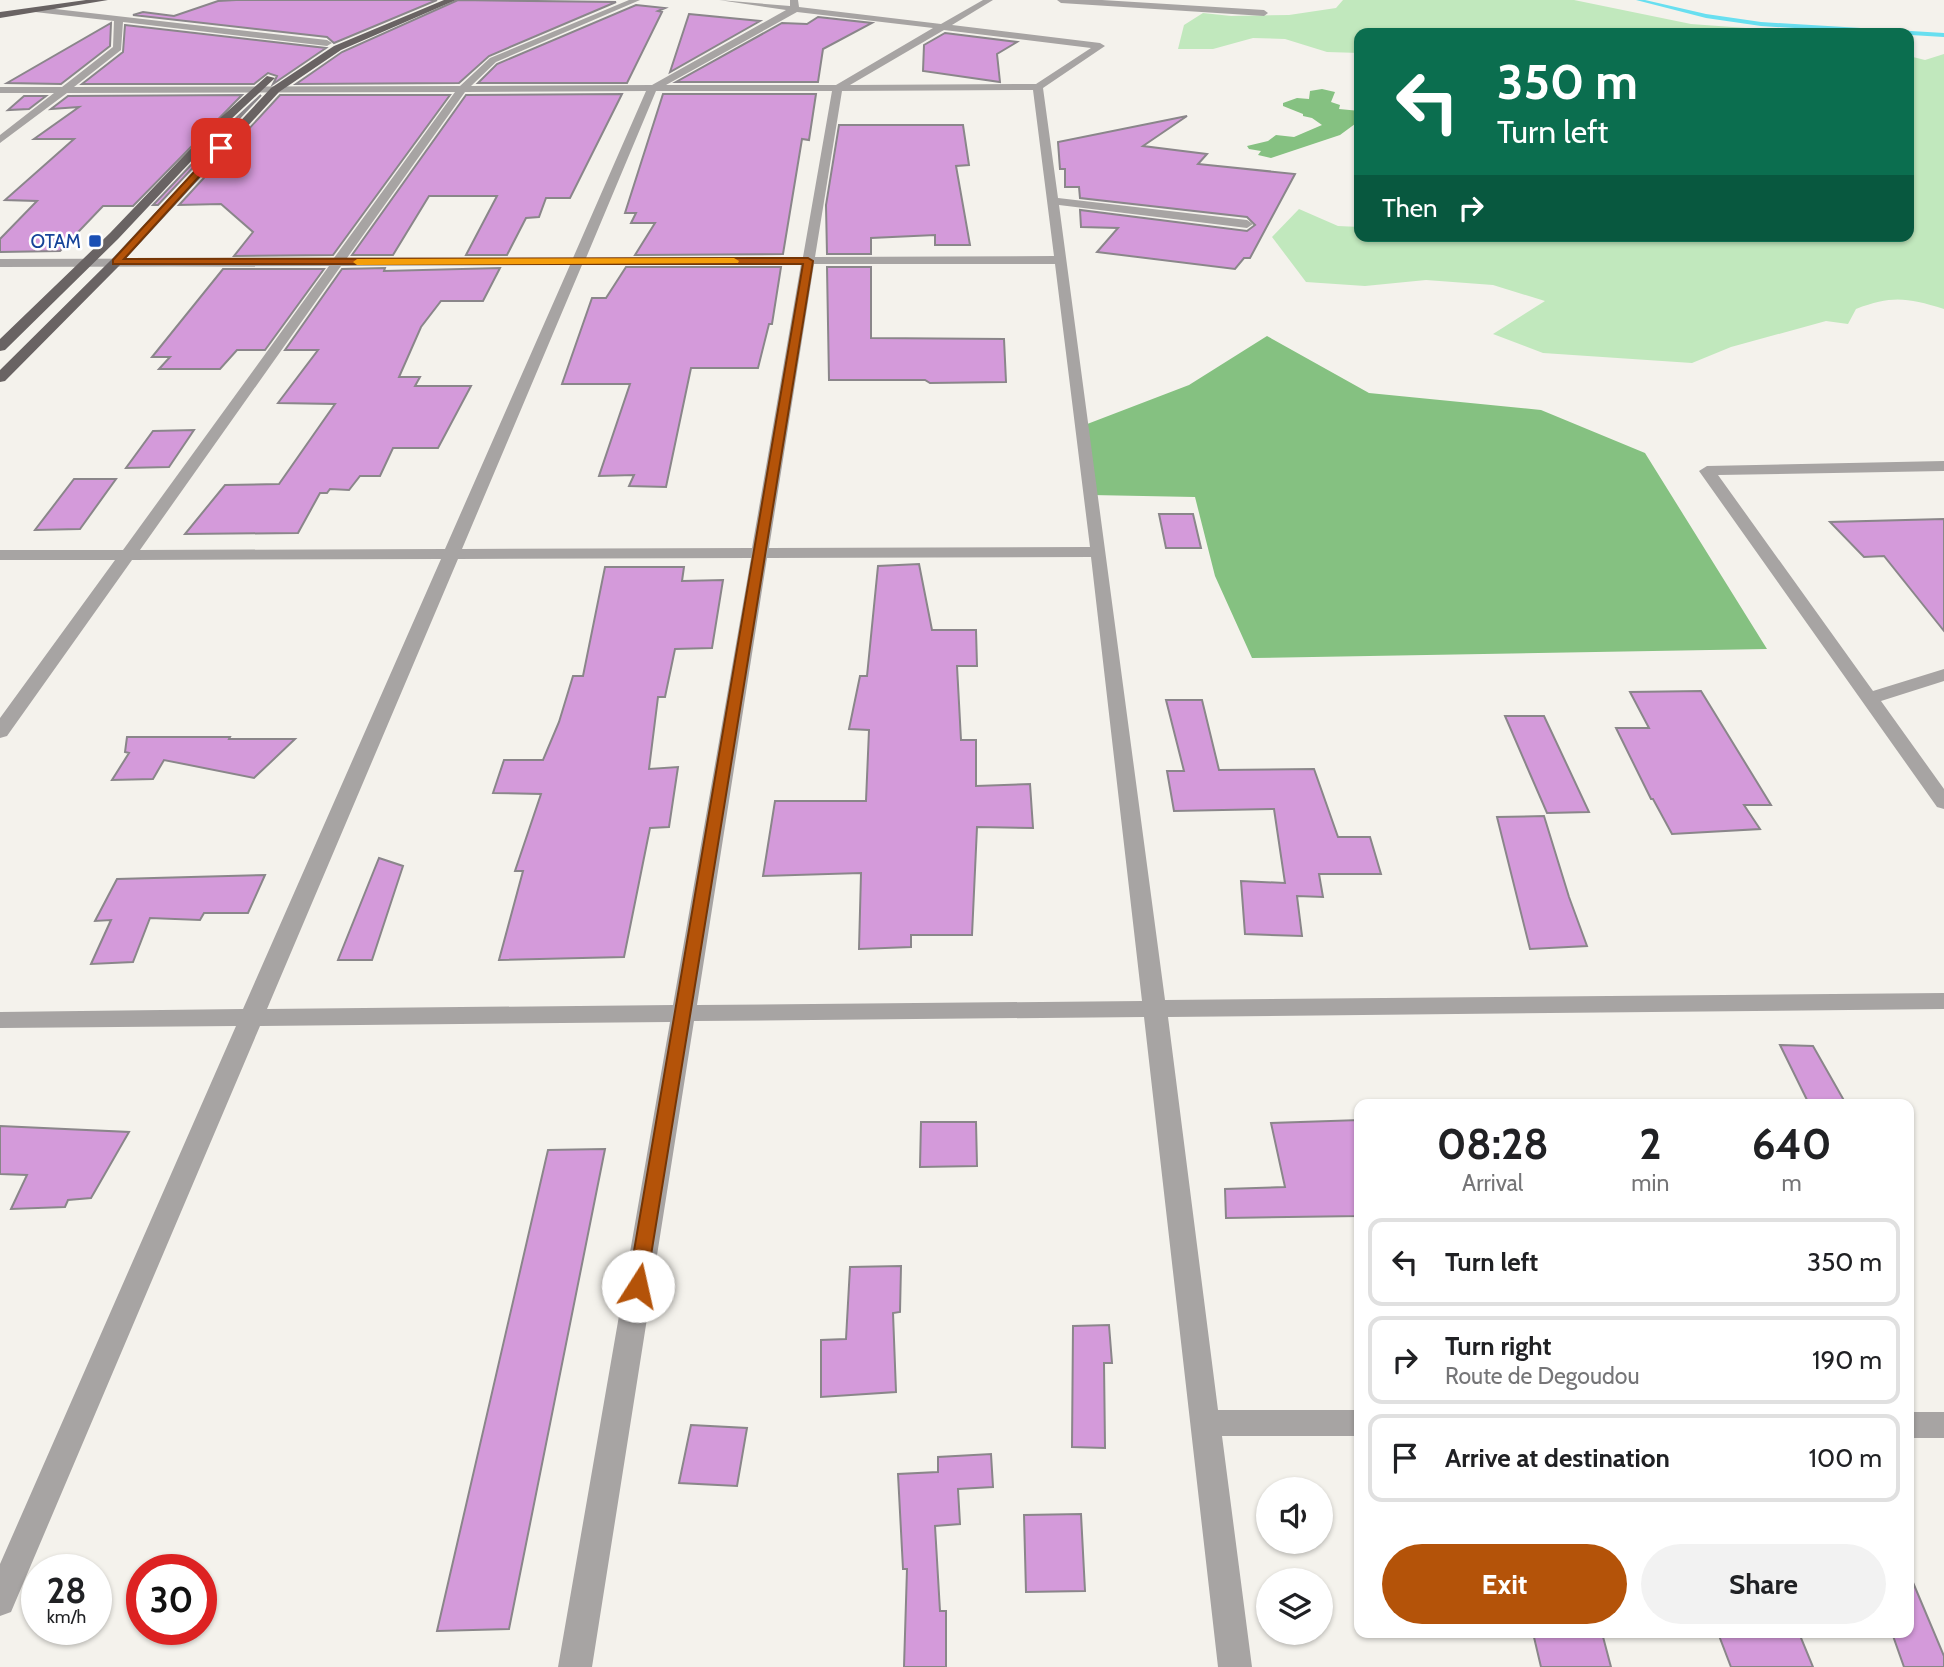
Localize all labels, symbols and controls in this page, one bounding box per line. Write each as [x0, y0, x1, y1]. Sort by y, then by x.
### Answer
text: 350 m [1497, 52, 1638, 111]
icon: left [1382, 56, 1473, 147]
text: Turn left [1497, 112, 1608, 151]
pin [191, 118, 251, 178]
icon: arrive [202, 129, 240, 167]
icon: right [1452, 189, 1490, 227]
text: Then [1382, 192, 1438, 224]
place label: OTAM [31, 230, 81, 253]
marker: OTAM [87, 233, 103, 249]
text: 08:28 [1437, 1118, 1549, 1170]
text: 2 [1639, 1118, 1661, 1170]
text: 640 [1752, 1118, 1831, 1170]
text: Arrival [1462, 1169, 1523, 1197]
text: min [1631, 1169, 1669, 1197]
text: m [1782, 1169, 1802, 1197]
icon: left [1386, 1243, 1424, 1281]
text: Turn left [1445, 1246, 1538, 1278]
text: 350 m [1807, 1246, 1882, 1278]
position arrow [601, 1249, 675, 1323]
text: Turn right [1445, 1330, 1551, 1362]
icon: right [1386, 1341, 1424, 1379]
text: 190 m [1812, 1344, 1882, 1376]
text: Route de Degoudou [1445, 1362, 1639, 1390]
icon: arrive [1386, 1439, 1424, 1477]
text: Arrive at destination [1445, 1442, 1670, 1474]
text: 100 m [1809, 1442, 1882, 1474]
map controls [1256, 1477, 1333, 1645]
button: sound [1256, 1477, 1333, 1554]
button: Exit [1382, 1544, 1627, 1624]
button: Share [1641, 1544, 1886, 1624]
speed limit sign: 30 [126, 1554, 217, 1645]
button: layers [1256, 1568, 1333, 1645]
text: 28 [47, 1569, 86, 1612]
text: km/h [47, 1606, 86, 1628]

